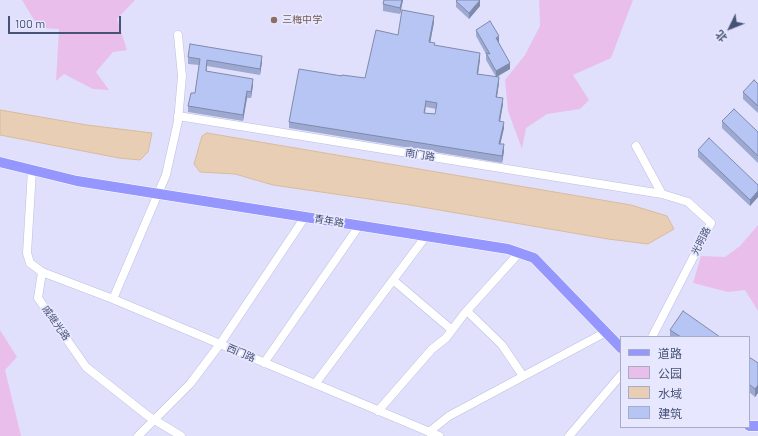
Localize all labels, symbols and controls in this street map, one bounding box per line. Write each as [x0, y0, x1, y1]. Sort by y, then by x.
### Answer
scale bar [10, 8, 123, 34]
north arrow [710, 8, 750, 48]
place label: 三梅中学 [282, 14, 322, 26]
marker: 三梅中学 [269, 15, 279, 25]
text: 100 m [15, 16, 45, 30]
text: 北 [712, 28, 729, 45]
street label: 南门路 [404, 147, 436, 163]
street label: 青年路 [313, 213, 345, 229]
street label: 光明路 [689, 225, 713, 257]
street label: 戚继光路 [40, 303, 72, 343]
legend [620, 336, 750, 428]
street label: 西门路 [225, 342, 257, 364]
text: 道路 [658, 346, 682, 360]
text: 公园 [658, 366, 682, 380]
text: 水域 [658, 386, 682, 400]
text: 建筑 [658, 406, 682, 420]

